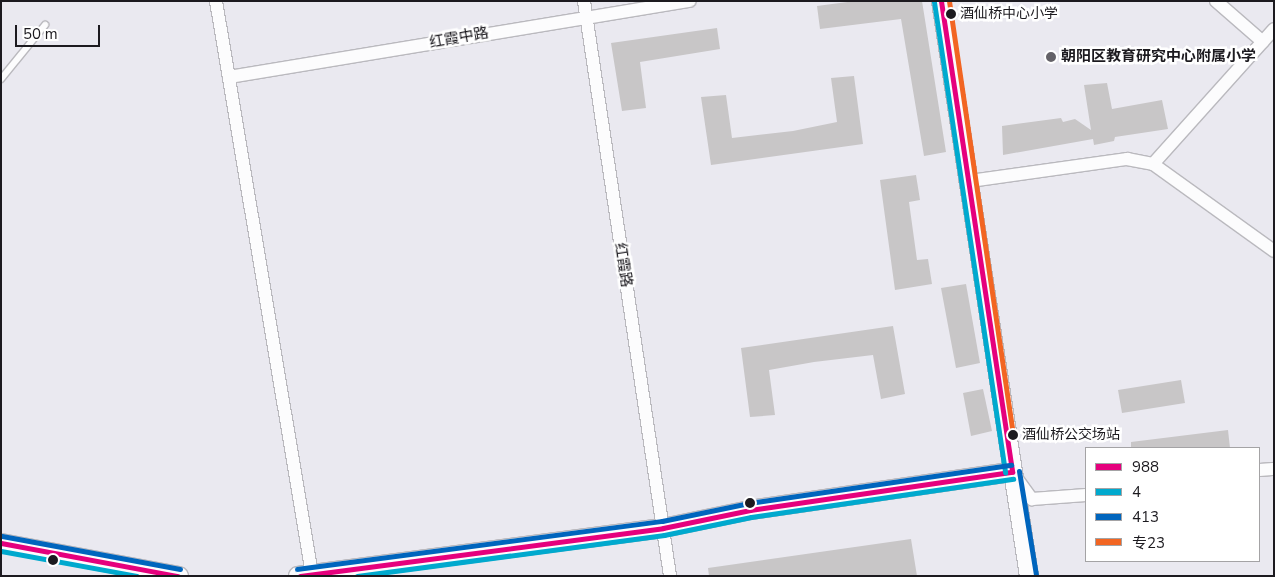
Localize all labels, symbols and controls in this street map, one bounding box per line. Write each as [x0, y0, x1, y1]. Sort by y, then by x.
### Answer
place label: 酒仙桥中心小学 [960, 6, 1058, 22]
marker: 酒仙桥中心小学 [946, 9, 956, 19]
scale bar [18, 15, 102, 47]
text: 50 m [23, 24, 58, 44]
street label: 红霞中路 [428, 24, 490, 52]
place label: 朝阳区教育研究中心附属小学 [1061, 48, 1256, 66]
marker: 朝阳区教育研究中心附属小学 [1045, 51, 1057, 63]
street label: 红霞路 [611, 241, 635, 289]
place label: 酒仙桥公交场站 [1022, 427, 1120, 443]
marker: 酒仙桥公交场站 [1008, 430, 1018, 440]
legend [1085, 447, 1260, 562]
text: 988 [1132, 457, 1159, 477]
text: 4 [1132, 482, 1141, 502]
unlabelled marker [745, 498, 755, 508]
text: 413 [1132, 507, 1159, 527]
text: 专23 [1132, 533, 1165, 553]
unlabelled marker [48, 555, 58, 565]

